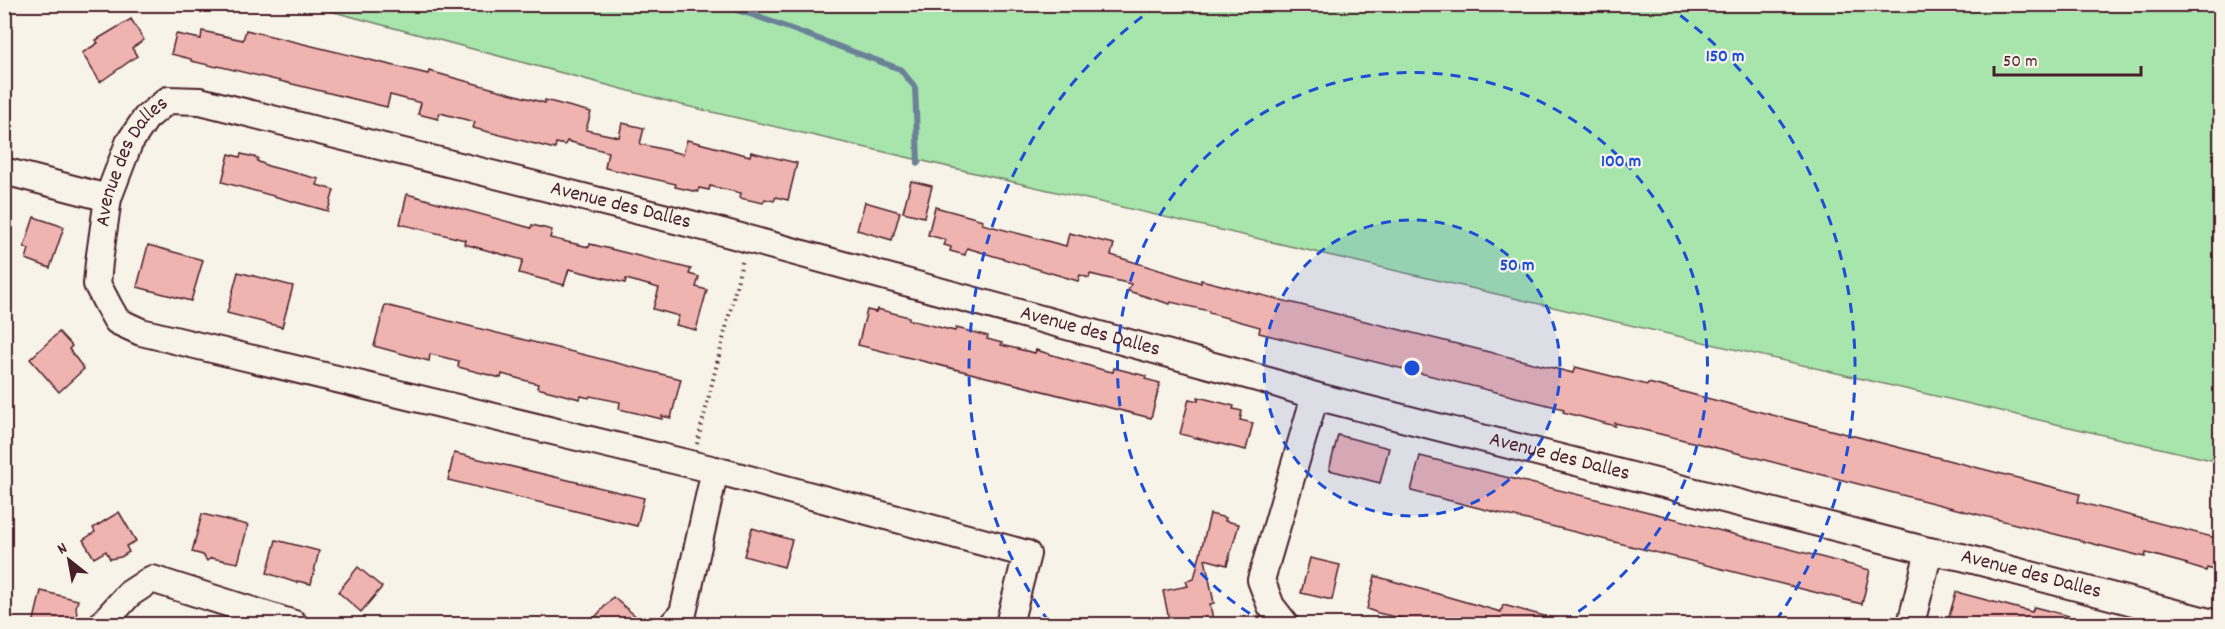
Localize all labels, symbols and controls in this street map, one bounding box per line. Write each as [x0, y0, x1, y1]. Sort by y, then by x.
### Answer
scale bar [1994, 39, 2141, 77]
text: 150 m [1706, 45, 1744, 70]
text: 50 m [2003, 50, 2038, 75]
street label: Avenue des Dalles [89, 90, 176, 229]
text: 100 m [1601, 150, 1641, 175]
street label: Avenue des Dalles [547, 174, 694, 238]
text: 50 m [1500, 254, 1534, 279]
street label: Avenue des Dalles [1017, 299, 1163, 366]
centre of rings [1402, 358, 1422, 378]
street label: Avenue des Dalles [1486, 426, 1633, 490]
north arrow [39, 530, 99, 590]
text: N [53, 537, 72, 561]
street label: Avenue des Dalles [1957, 542, 2104, 608]

